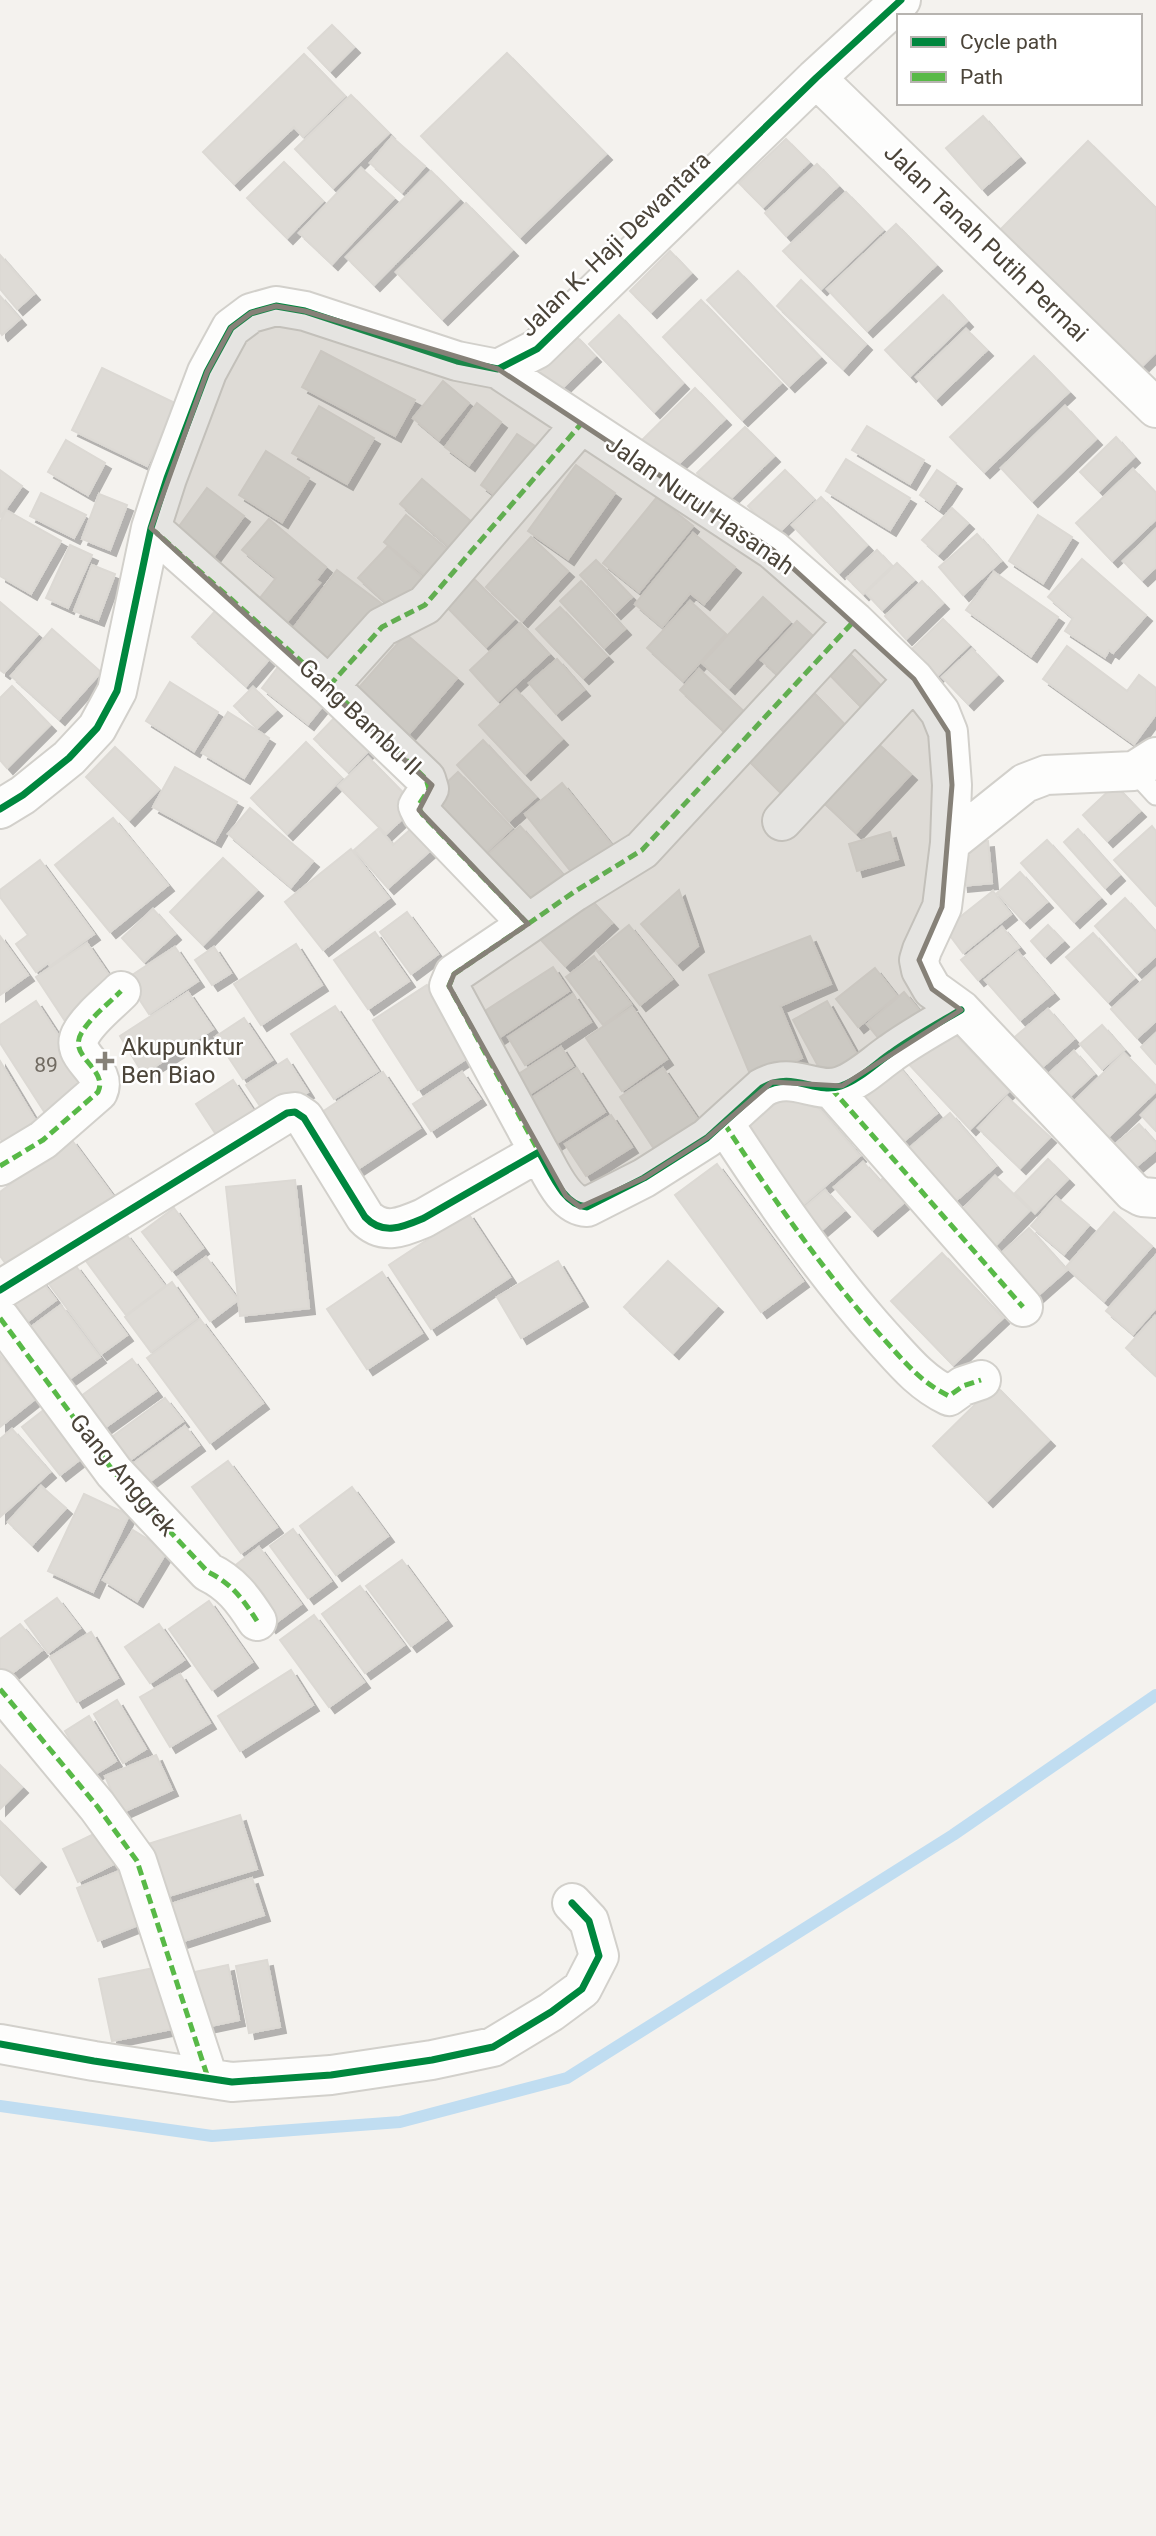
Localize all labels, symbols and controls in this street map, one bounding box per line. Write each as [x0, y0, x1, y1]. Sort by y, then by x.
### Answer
legend [897, 14, 1142, 105]
text: Cycle path [960, 30, 1058, 54]
text: Path [960, 65, 1003, 89]
street label: Jalan Tanah Putih Permai [878, 138, 1094, 348]
street label: Jalan K. Haji Dewantara [514, 146, 716, 342]
street label: Jalan Nurul Hasanah [601, 430, 799, 580]
street label: Gang Bambu II [293, 653, 427, 781]
place label: Akupunktur Ben Biao [121, 1033, 243, 1089]
marker: Akupunktur Ben Biao [95, 1051, 115, 1071]
house number: 89 [34, 1053, 58, 1077]
street label: Gang Anggrek [64, 1408, 183, 1542]

